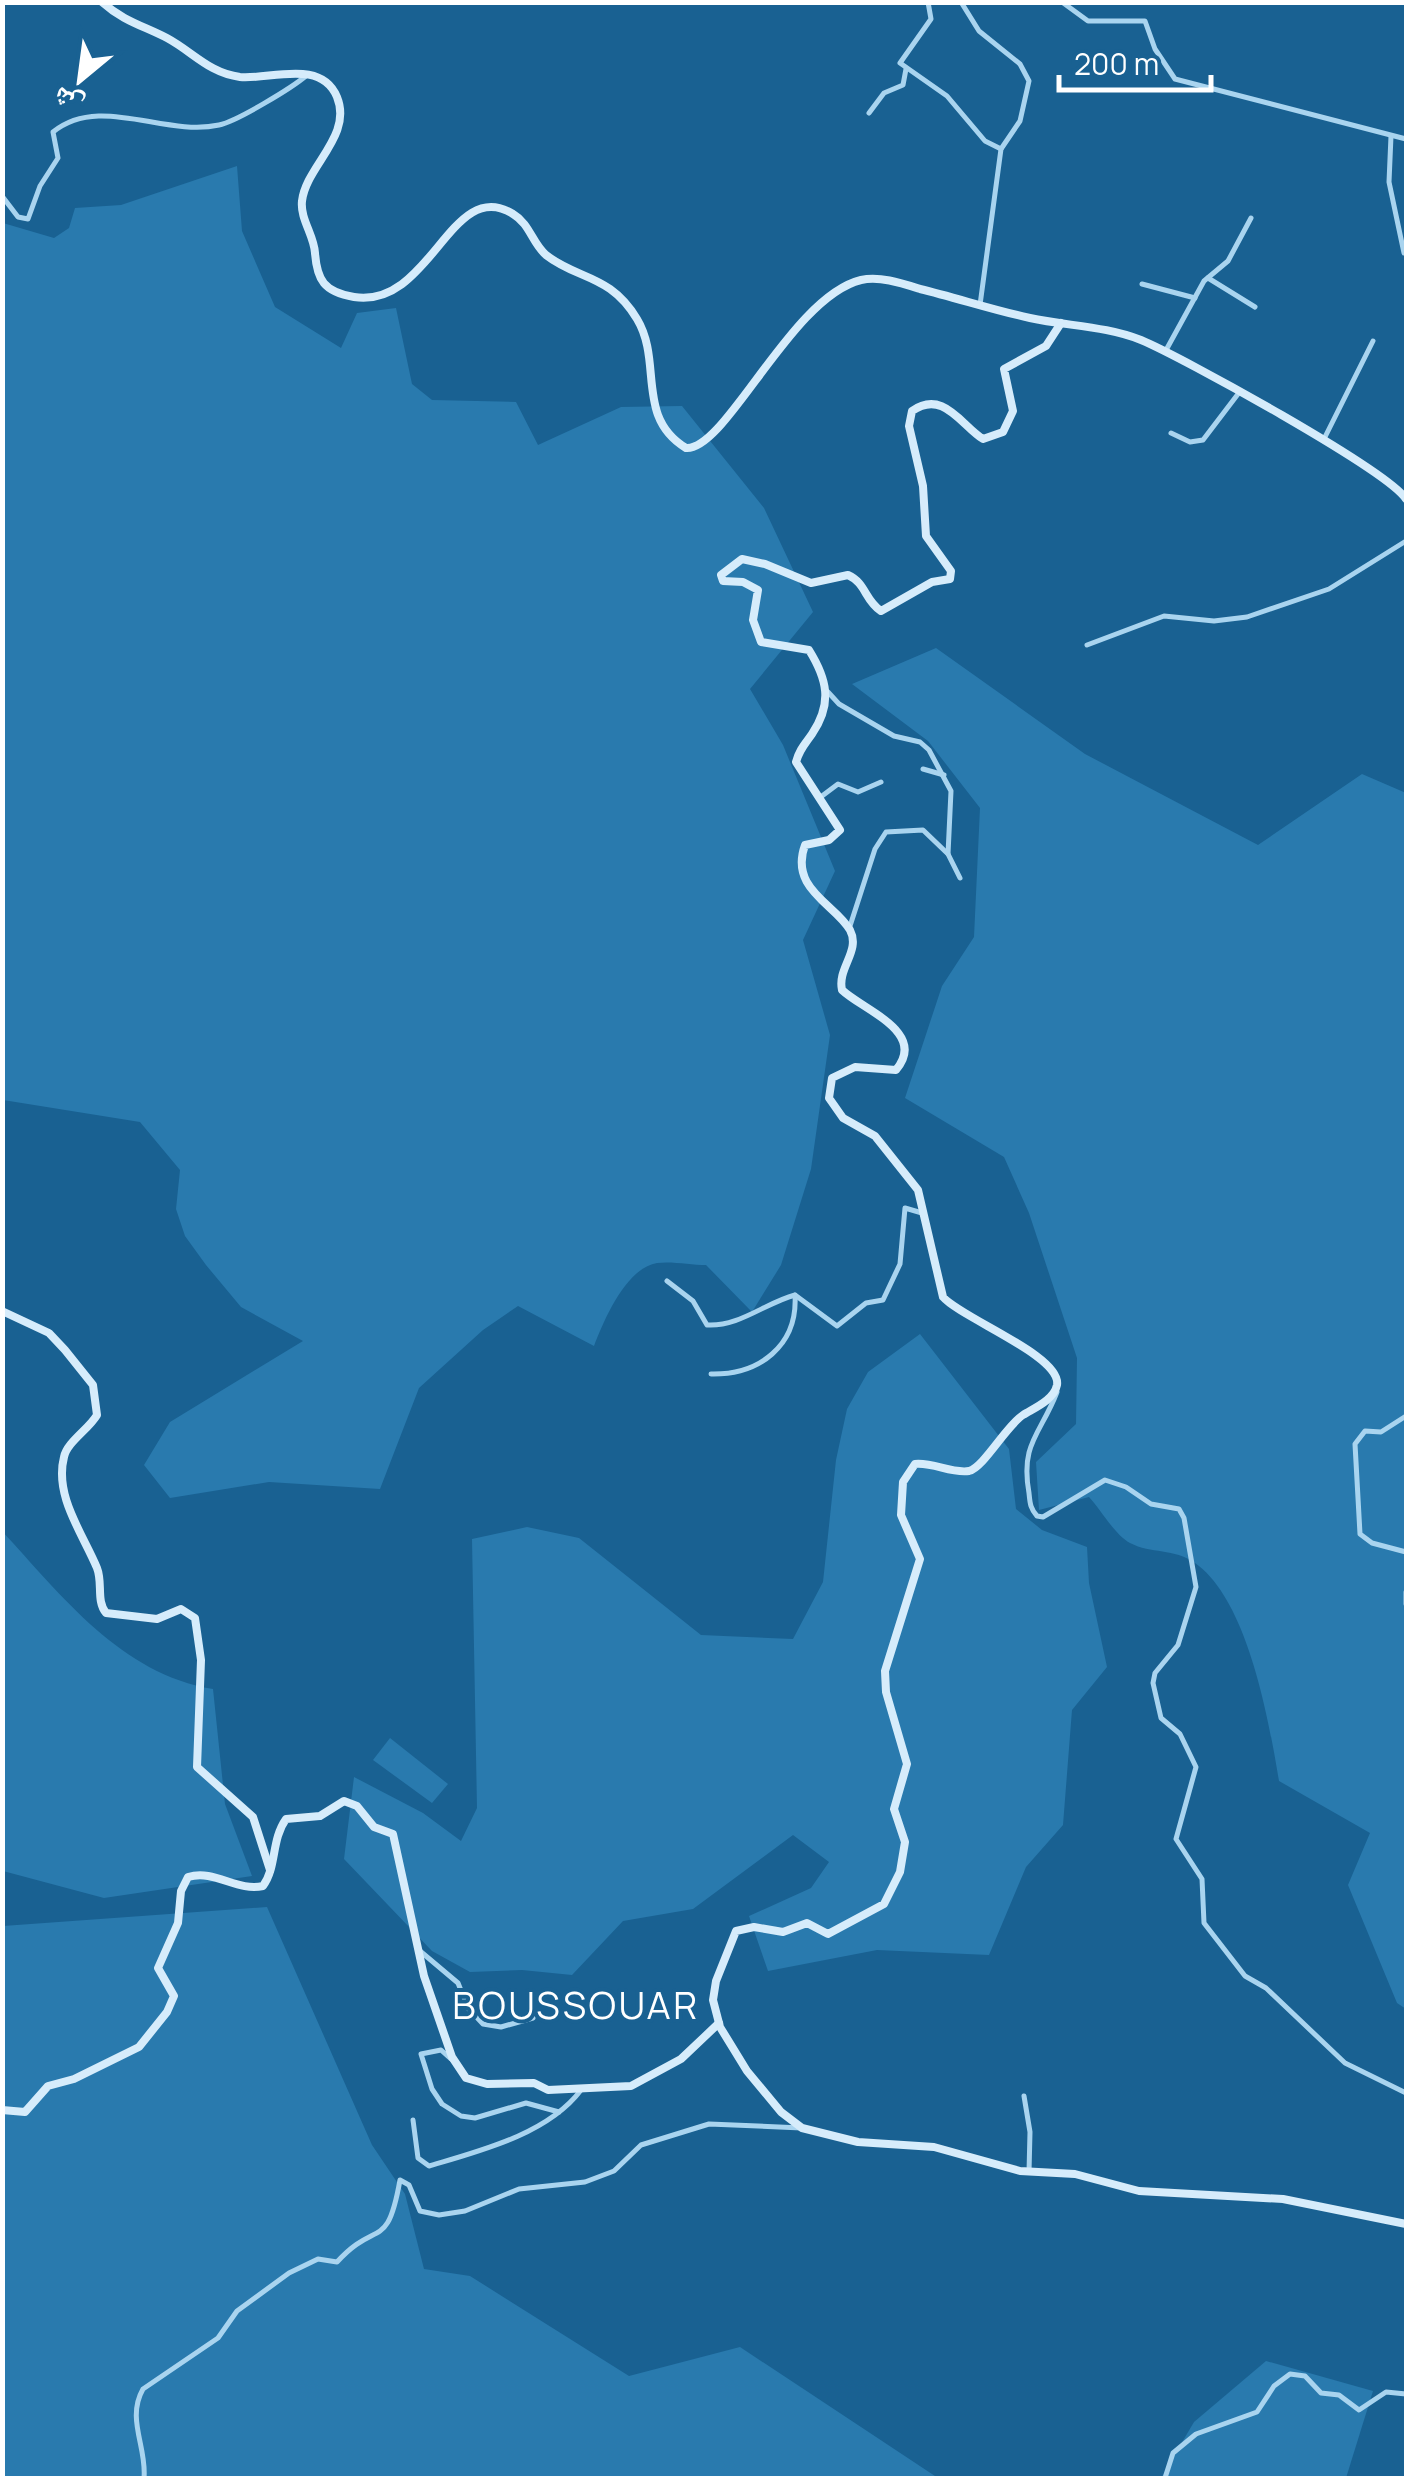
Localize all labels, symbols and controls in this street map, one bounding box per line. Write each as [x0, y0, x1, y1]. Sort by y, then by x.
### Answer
north arrow [30, 30, 130, 130]
scale bar [1059, 30, 1212, 92]
text: 200 m [1074, 43, 1159, 84]
text: ش [45, 79, 90, 127]
district label: BOUSSOUAR [452, 1978, 700, 2030]

